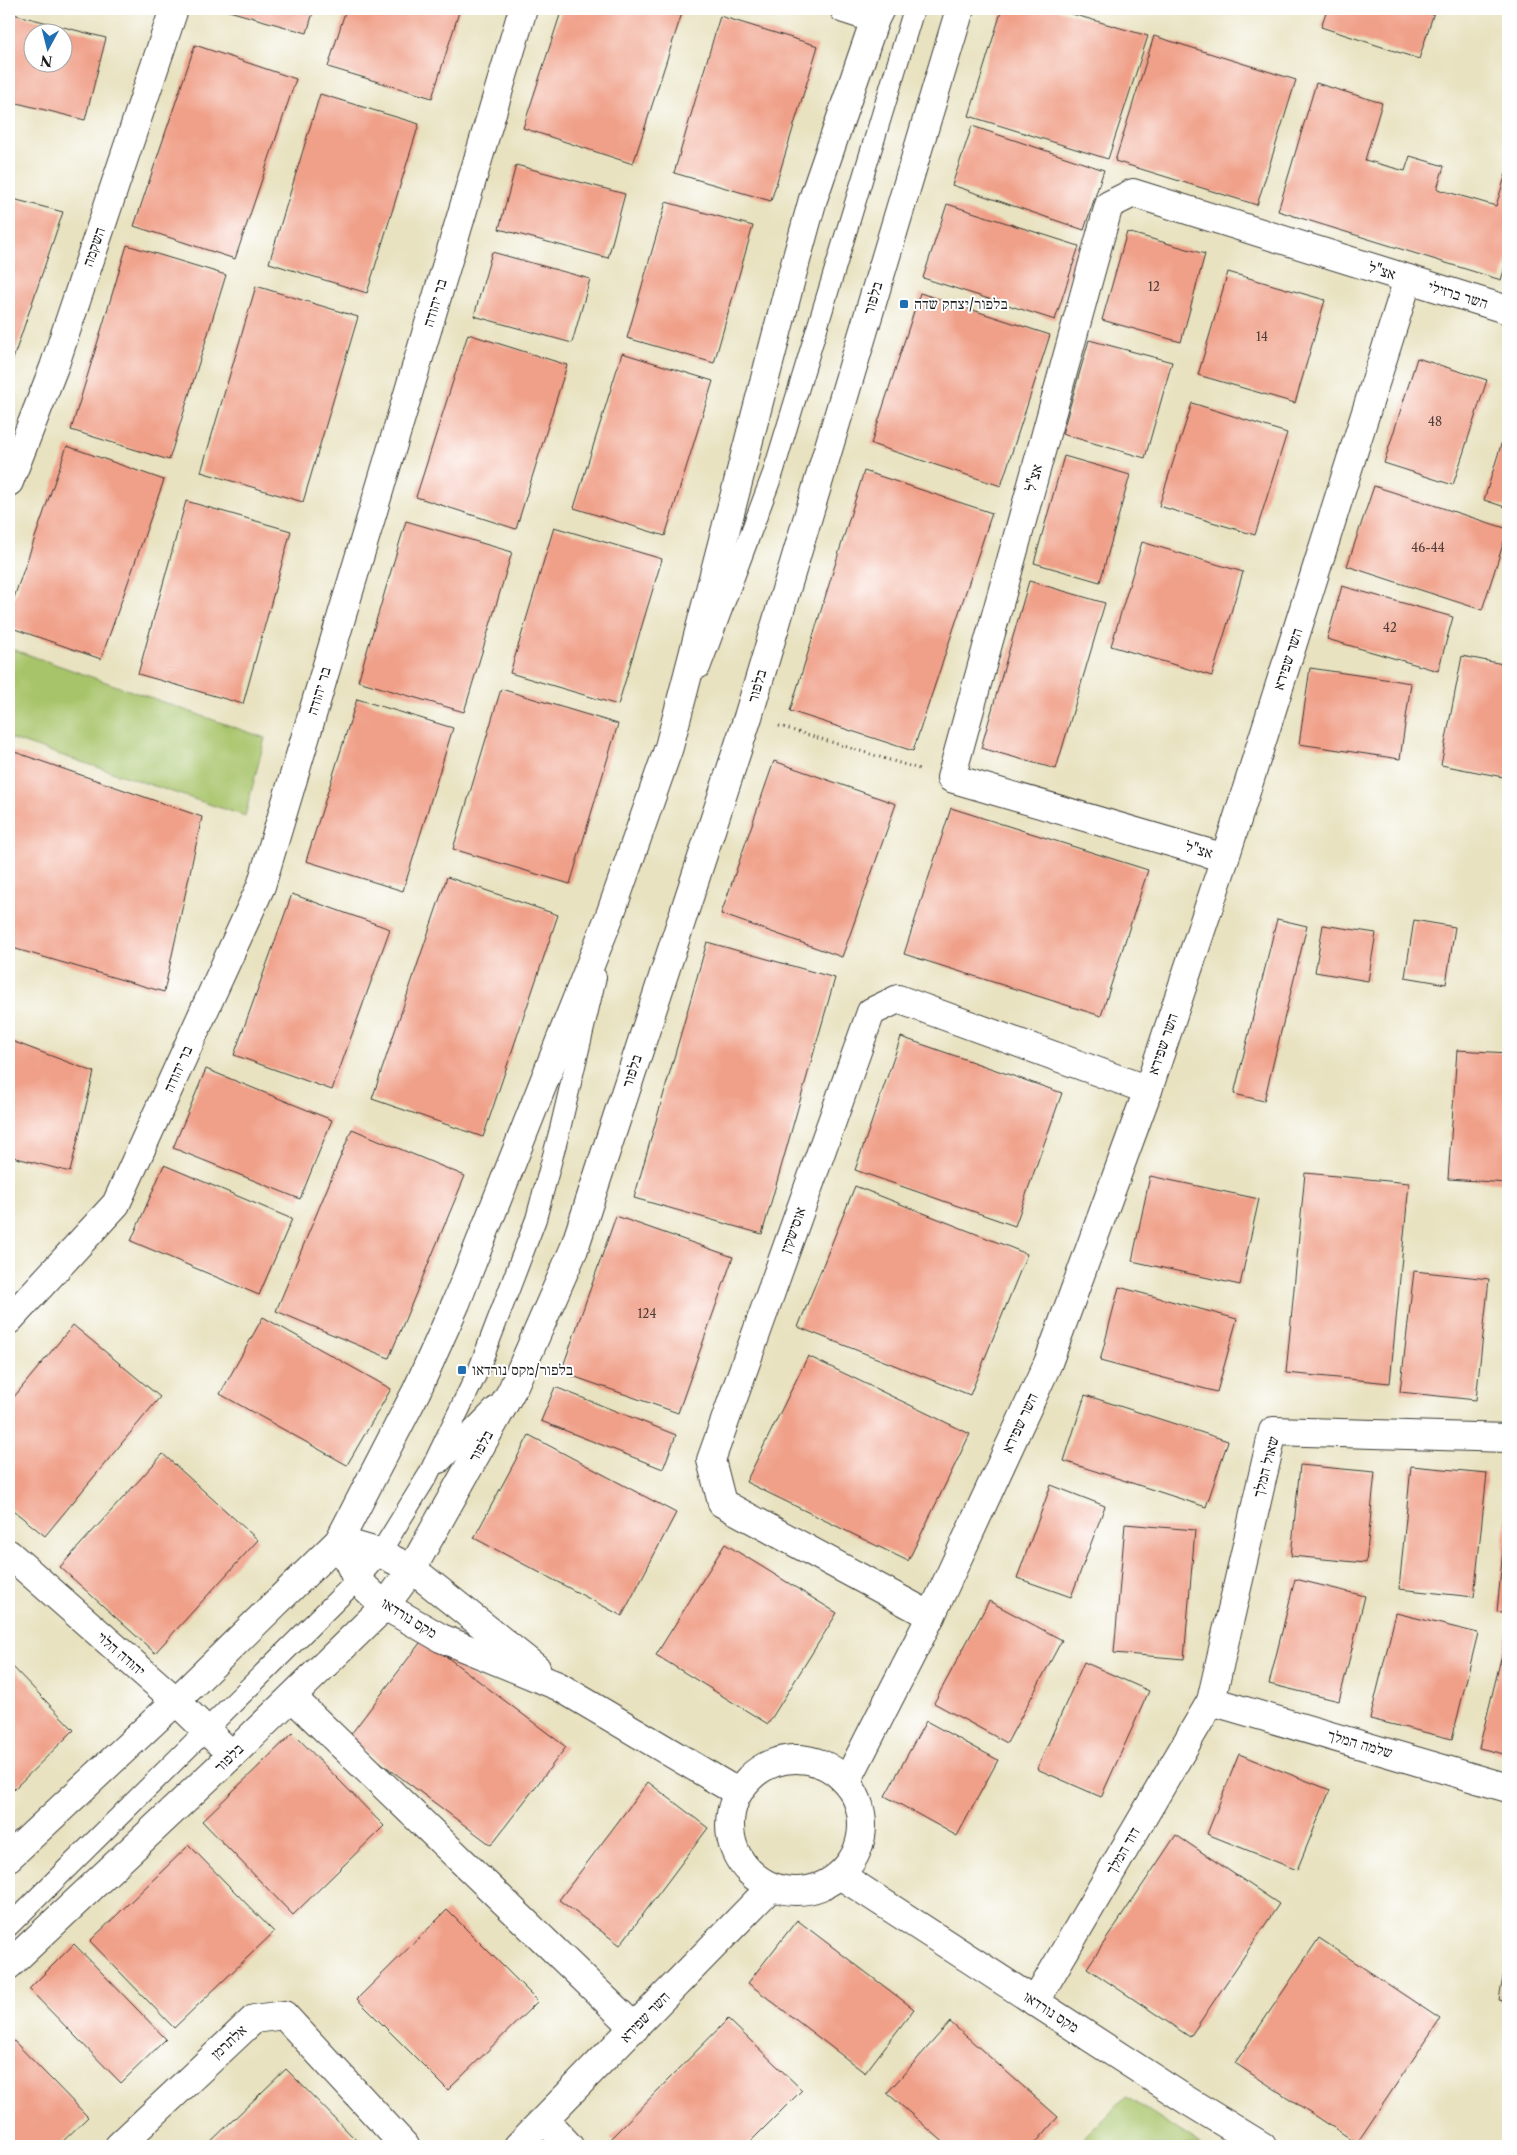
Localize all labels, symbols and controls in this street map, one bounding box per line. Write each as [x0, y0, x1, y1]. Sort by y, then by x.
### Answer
north arrow [22, 22, 72, 72]
text: N [39, 51, 54, 71]
street label: השקמה [78, 225, 109, 269]
street label: אצ"ל [1366, 257, 1398, 284]
street label: השר ברזילי [1426, 276, 1490, 313]
street label: בר יהודה [418, 277, 451, 329]
street label: בלפור [859, 279, 886, 317]
house number: 12 [1148, 279, 1160, 294]
place label: בלפור/יצחק שדה [914, 294, 1008, 313]
marker: בלפור/יצחק שדה [898, 298, 910, 310]
house number: 14 [1256, 329, 1268, 344]
house number: 48 [1428, 414, 1442, 429]
street label: אצ"ל [1021, 462, 1046, 494]
house number: 46-44 [1411, 540, 1445, 555]
house number: 42 [1383, 620, 1397, 635]
street label: השר שפירא [1269, 625, 1306, 692]
street label: בר יהודה [302, 665, 335, 717]
street label: בלפור [743, 667, 770, 705]
street label: אצ"ל [1183, 837, 1215, 863]
street label: השר שפירא [1143, 1011, 1182, 1077]
street label: בר יהודה [159, 1042, 196, 1095]
street label: בלפור [617, 1052, 646, 1090]
street label: אוסישקין [775, 1204, 810, 1256]
house number: 124 [638, 1306, 657, 1321]
place label: בלפור/מקס נורדאו [472, 1360, 573, 1379]
marker: בלפור/מקס נורדאו [456, 1364, 468, 1376]
street label: השר שפירא [997, 1390, 1042, 1456]
street label: בלפור [464, 1427, 497, 1465]
street label: שאול המלך [1248, 1434, 1283, 1500]
street label: מקס נורדאו [378, 1593, 441, 1642]
street label: יהודה הלוי [93, 1627, 150, 1680]
street label: שלמה המלך [1325, 1725, 1395, 1762]
street label: בלפור [210, 1739, 247, 1776]
street label: דוד המלך [1101, 1823, 1144, 1878]
street label: השר שפירא [616, 1987, 674, 2046]
street label: מקס נורדאו [1020, 1987, 1083, 2037]
street label: אלתרמן [207, 2020, 251, 2063]

